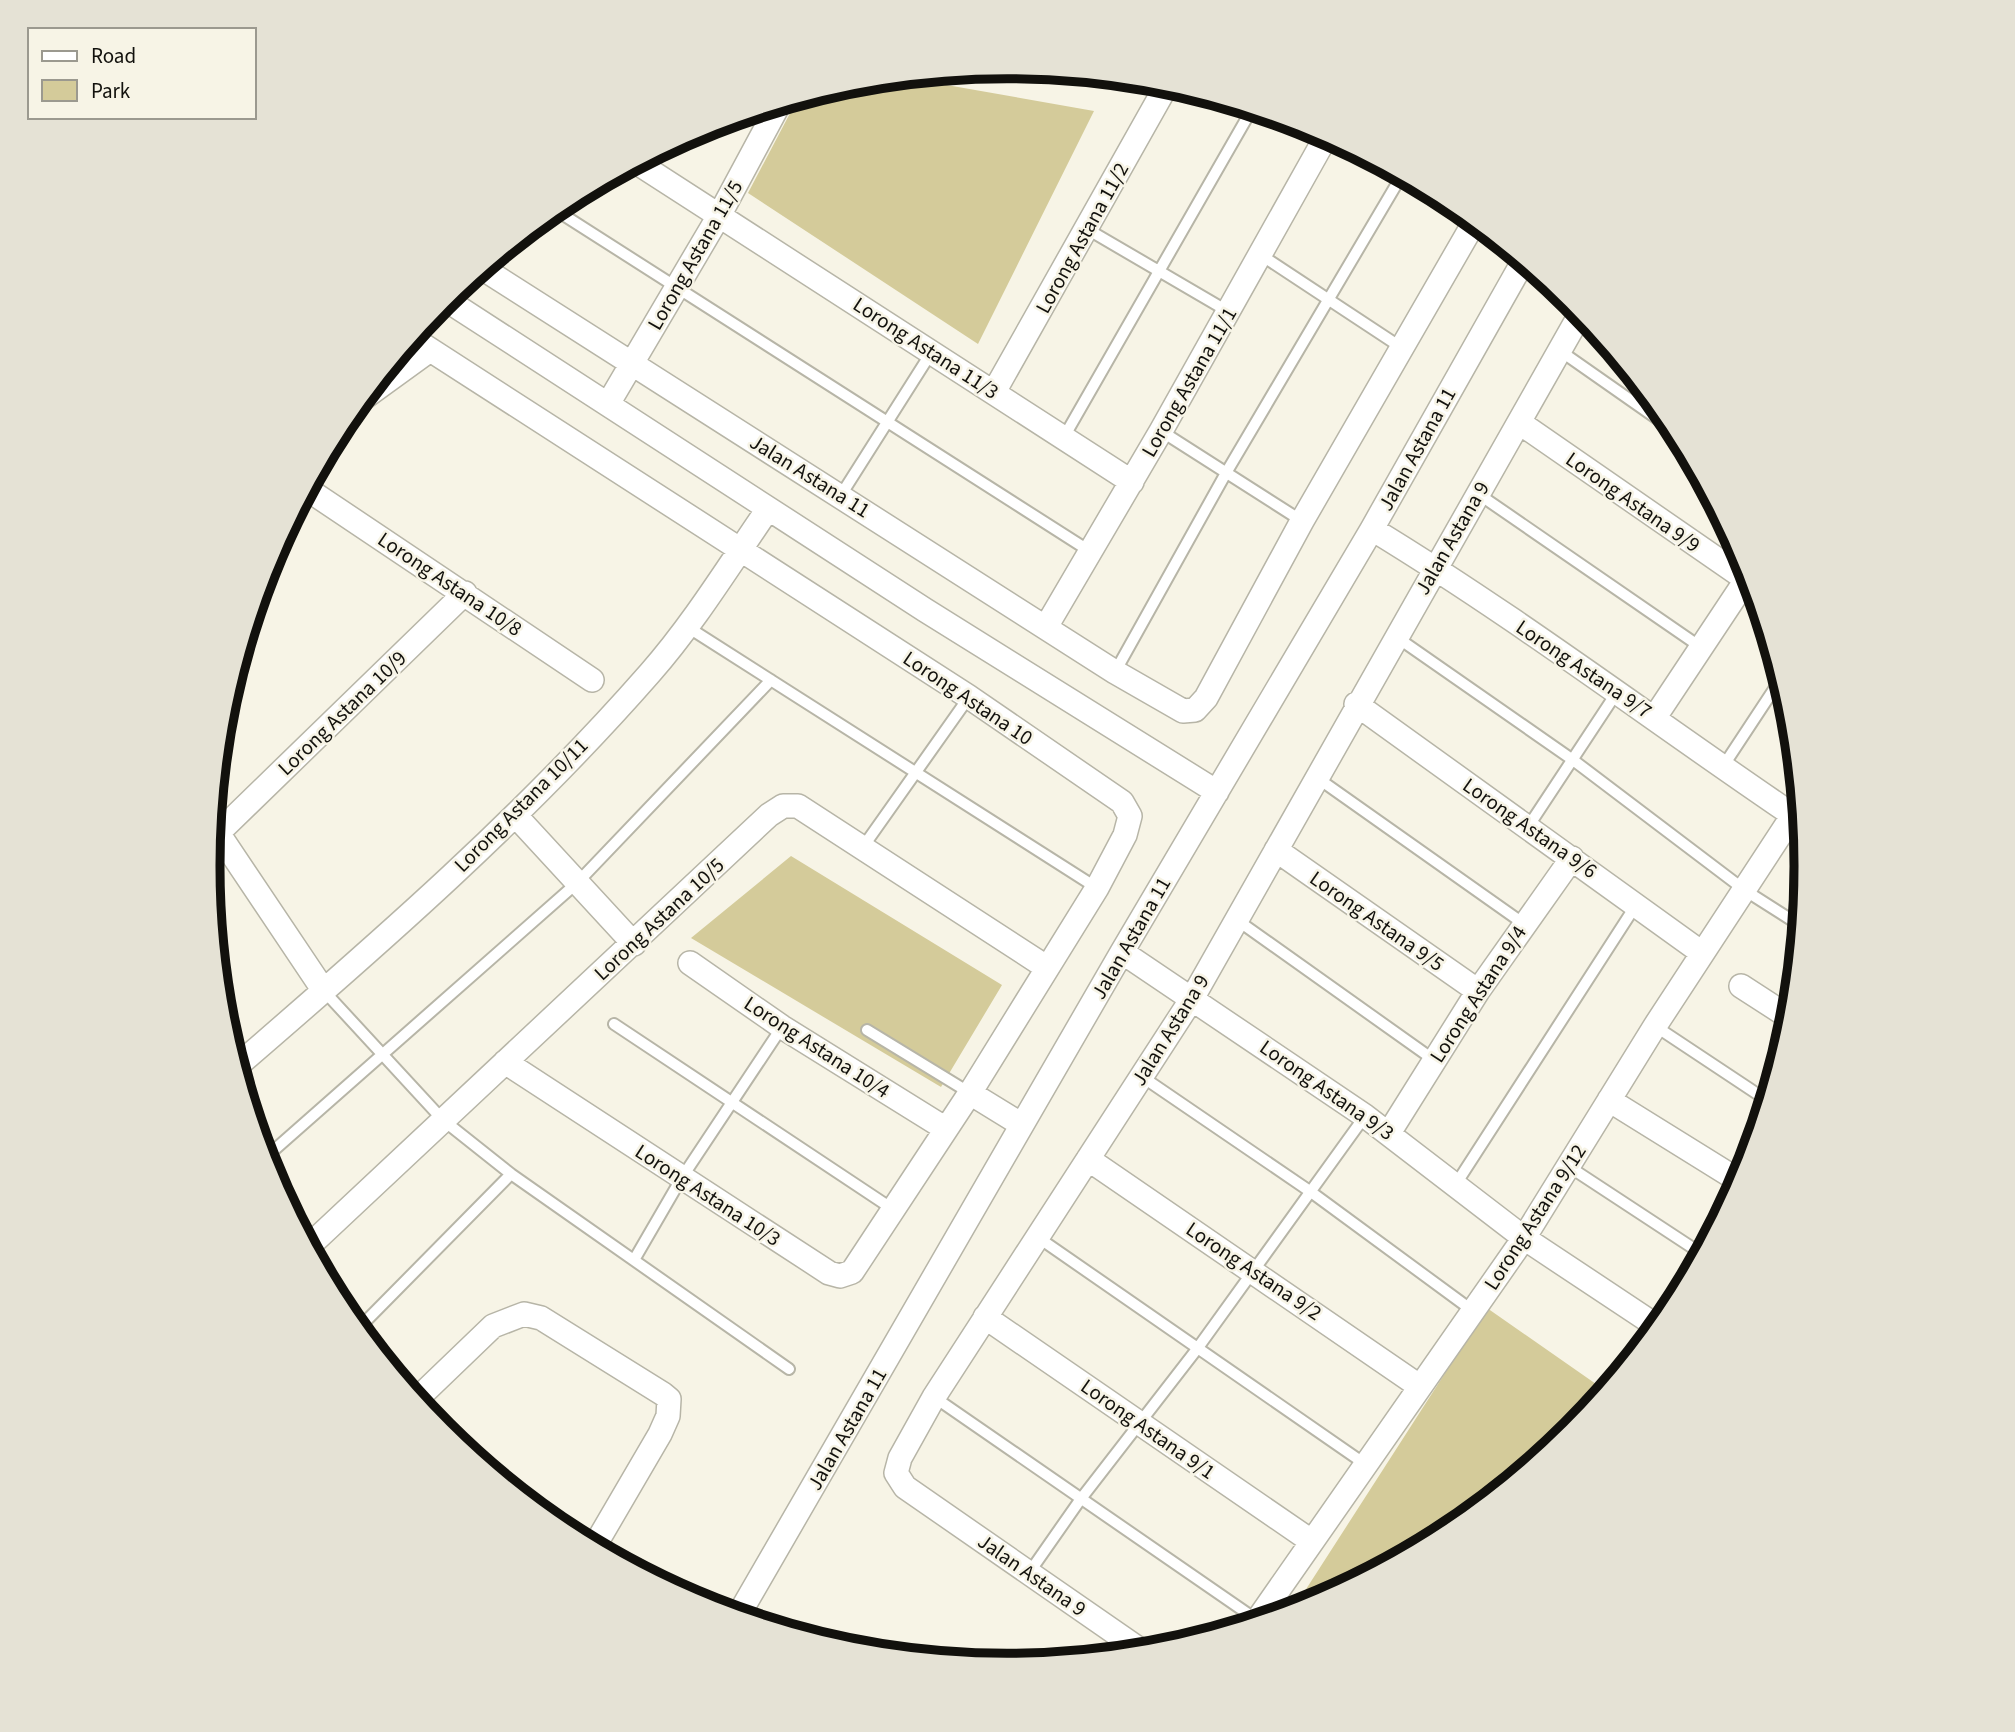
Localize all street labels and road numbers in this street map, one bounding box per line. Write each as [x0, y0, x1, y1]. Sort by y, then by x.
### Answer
street label: Lorong Astana 11/2 [1028, 157, 1136, 319]
street label: Lorong Astana 11/5 [640, 175, 750, 335]
street label: Lorong Astana 11/3 [847, 290, 1005, 406]
street label: Lorong Astana 11/1 [1134, 302, 1244, 462]
street label: Jalan Astana 11 [1371, 382, 1463, 516]
street label: Jalan Astana 11 [744, 427, 876, 525]
street label: Lorong Astana 9/9 [1560, 444, 1706, 560]
street label: Jalan Astana 9 [1407, 476, 1497, 600]
street label: Lorong Astana 10/8 [372, 524, 528, 644]
street label: Lorong Astana 9/7 [1510, 612, 1658, 726]
street label: Lorong Astana 10 [897, 643, 1039, 753]
street label: Lorong Astana 10/9 [271, 644, 413, 782]
street label: Lorong Astana 10/11 [447, 731, 595, 879]
street label: Lorong Astana 9/6 [1457, 770, 1603, 886]
street label: Lorong Astana 10/5 [587, 851, 731, 987]
street label: Lorong Astana 9/5 [1304, 863, 1450, 979]
street label: Jalan Astana 11 [1084, 871, 1178, 1005]
street label: Lorong Astana 9/4 [1422, 920, 1534, 1068]
street label: Jalan Astana 9 [1124, 968, 1216, 1092]
street label: Lorong Astana 10/4 [738, 989, 896, 1105]
street label: Lorong Astana 9/3 [1254, 1032, 1400, 1148]
street label: Lorong Astana 10/3 [629, 1137, 787, 1253]
street label: Lorong Astana 9/12 [1477, 1138, 1593, 1296]
street label: Lorong Astana 9/2 [1180, 1214, 1328, 1328]
street label: Jalan Astana 11 [800, 1362, 894, 1496]
street label: Lorong Astana 9/1 [1075, 1371, 1221, 1487]
street label: Jalan Astana 9 [972, 1526, 1092, 1624]

